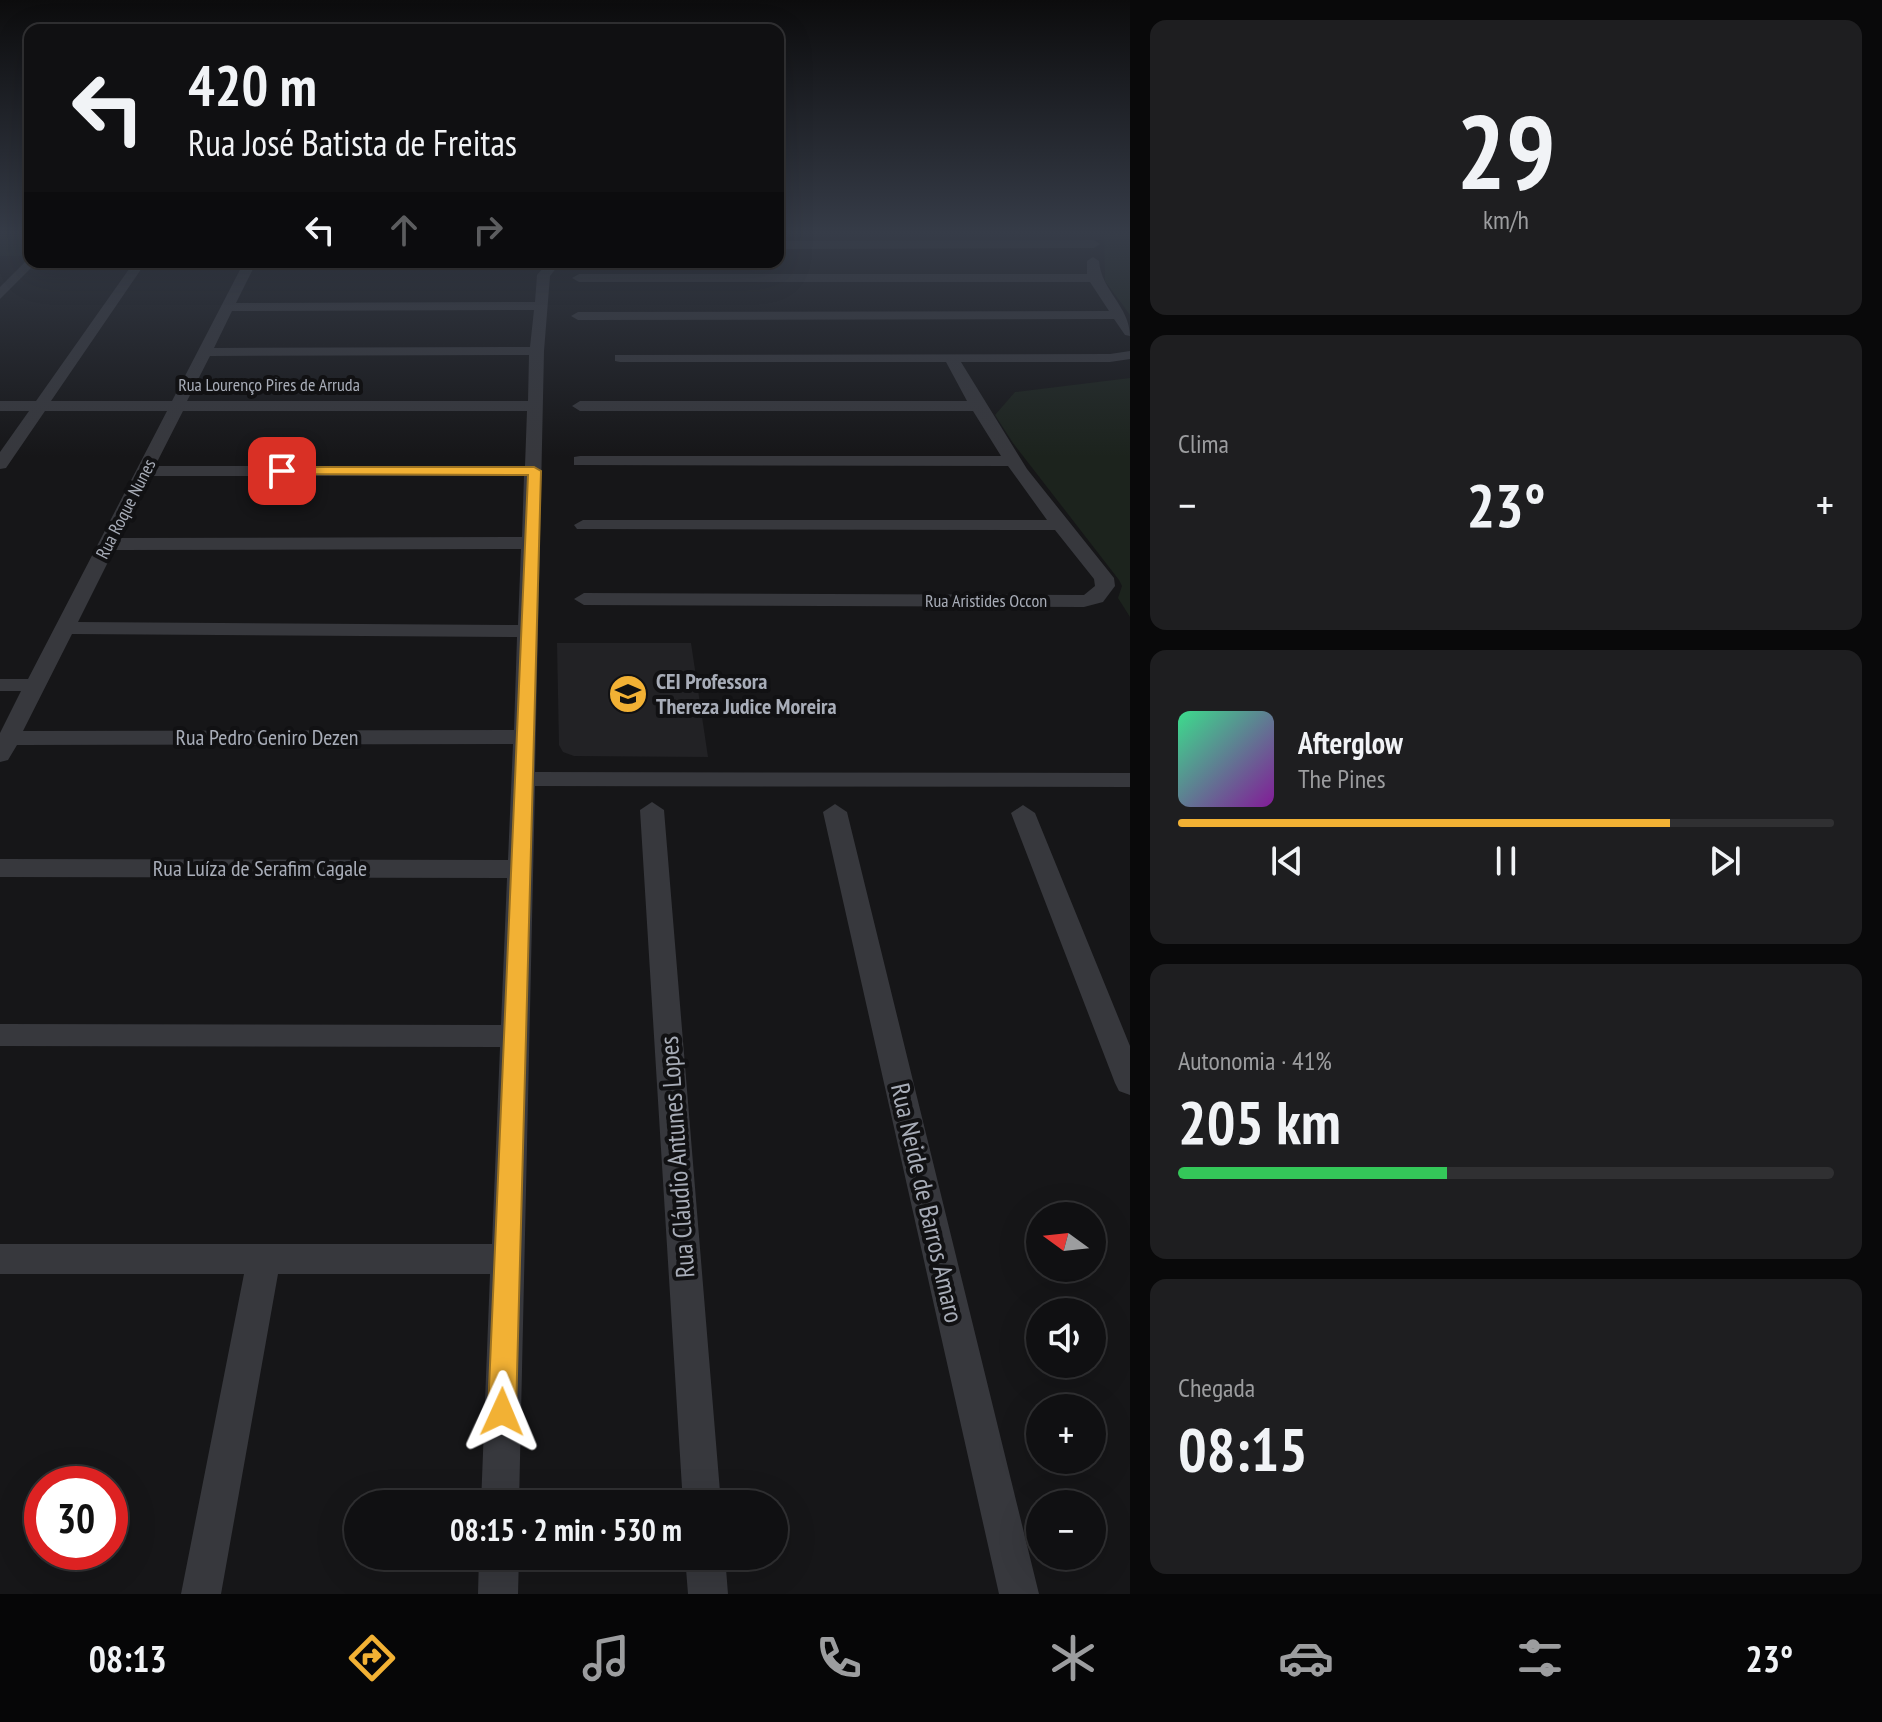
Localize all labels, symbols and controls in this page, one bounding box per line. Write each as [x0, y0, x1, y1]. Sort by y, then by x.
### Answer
text: 420 m [188, 49, 317, 121]
icon: left [56, 56, 160, 160]
text: 29 [1456, 83, 1556, 218]
text: Rua José Batista de Freitas [188, 119, 517, 166]
text: km/h [1483, 203, 1529, 236]
icon: left [298, 208, 342, 252]
icon: ahead [382, 208, 426, 252]
icon: right [466, 208, 510, 252]
street label: Rua Lourenço Pires de Arruda [178, 373, 360, 396]
text: Clima [1178, 427, 1229, 460]
pin [248, 437, 316, 505]
icon: arrive [260, 449, 304, 493]
street label: Rua Roque Nunes [91, 455, 161, 563]
text: 23° [1466, 466, 1546, 544]
text: − [1178, 476, 1196, 533]
text: + [1816, 476, 1834, 533]
street label: Rua Aristides Occon [925, 589, 1047, 612]
place label: CEI Professora Thereza Judice Moreira [656, 667, 837, 720]
school or university icon: CEI Professora Thereza Judice Moreira [607, 673, 649, 715]
street label: Rua Pedro Geniro Dezen [175, 723, 359, 751]
text: Afterglow [1298, 723, 1403, 762]
text: The Pines [1298, 762, 1386, 795]
icon: previous [1265, 839, 1309, 883]
icon: pause [1484, 839, 1528, 883]
icon: next [1703, 839, 1747, 883]
street label: Rua Luíza de Serafim Cagale [153, 854, 367, 882]
street label: Rua Cláudio Antunes Lopes [652, 1035, 701, 1279]
text: Autonomia · 41% [1178, 1044, 1332, 1077]
street label: Rua Neide de Barros Amaro [884, 1080, 971, 1326]
text: 205 km [1178, 1083, 1341, 1161]
north arrow [1026, 1202, 1106, 1282]
map controls [1026, 1202, 1106, 1570]
button: sound [1026, 1298, 1106, 1378]
position arrow [460, 1370, 544, 1454]
text: Chegada [1178, 1371, 1255, 1404]
button: + [1026, 1394, 1106, 1474]
text: 08:15 [1178, 1410, 1308, 1488]
speed limit sign: 30 [24, 1466, 128, 1570]
button: − [1026, 1490, 1106, 1570]
text: 08:15 · 2 min · 530 m [450, 1510, 682, 1549]
icon: directions [344, 1630, 400, 1686]
icon: music [578, 1630, 634, 1686]
icon: phone [811, 1630, 867, 1686]
icon: climate [1045, 1630, 1101, 1686]
icon: car [1278, 1630, 1334, 1686]
icon: filters [1512, 1630, 1568, 1686]
text: 08:13 [89, 1635, 167, 1682]
text: 23° [1746, 1635, 1793, 1682]

